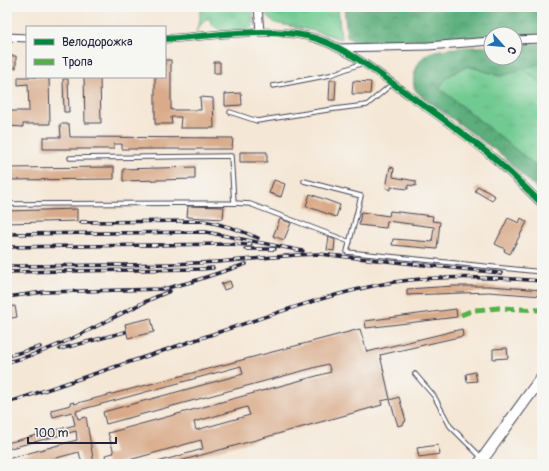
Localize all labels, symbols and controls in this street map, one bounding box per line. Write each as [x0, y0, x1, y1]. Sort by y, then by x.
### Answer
legend [26, 26, 166, 78]
north arrow [483, 26, 523, 66]
text: Велодорожка [62, 35, 133, 50]
text: С [504, 44, 519, 56]
text: Тропа [62, 55, 93, 70]
scale bar [28, 419, 116, 445]
text: 100 m [34, 426, 69, 441]

